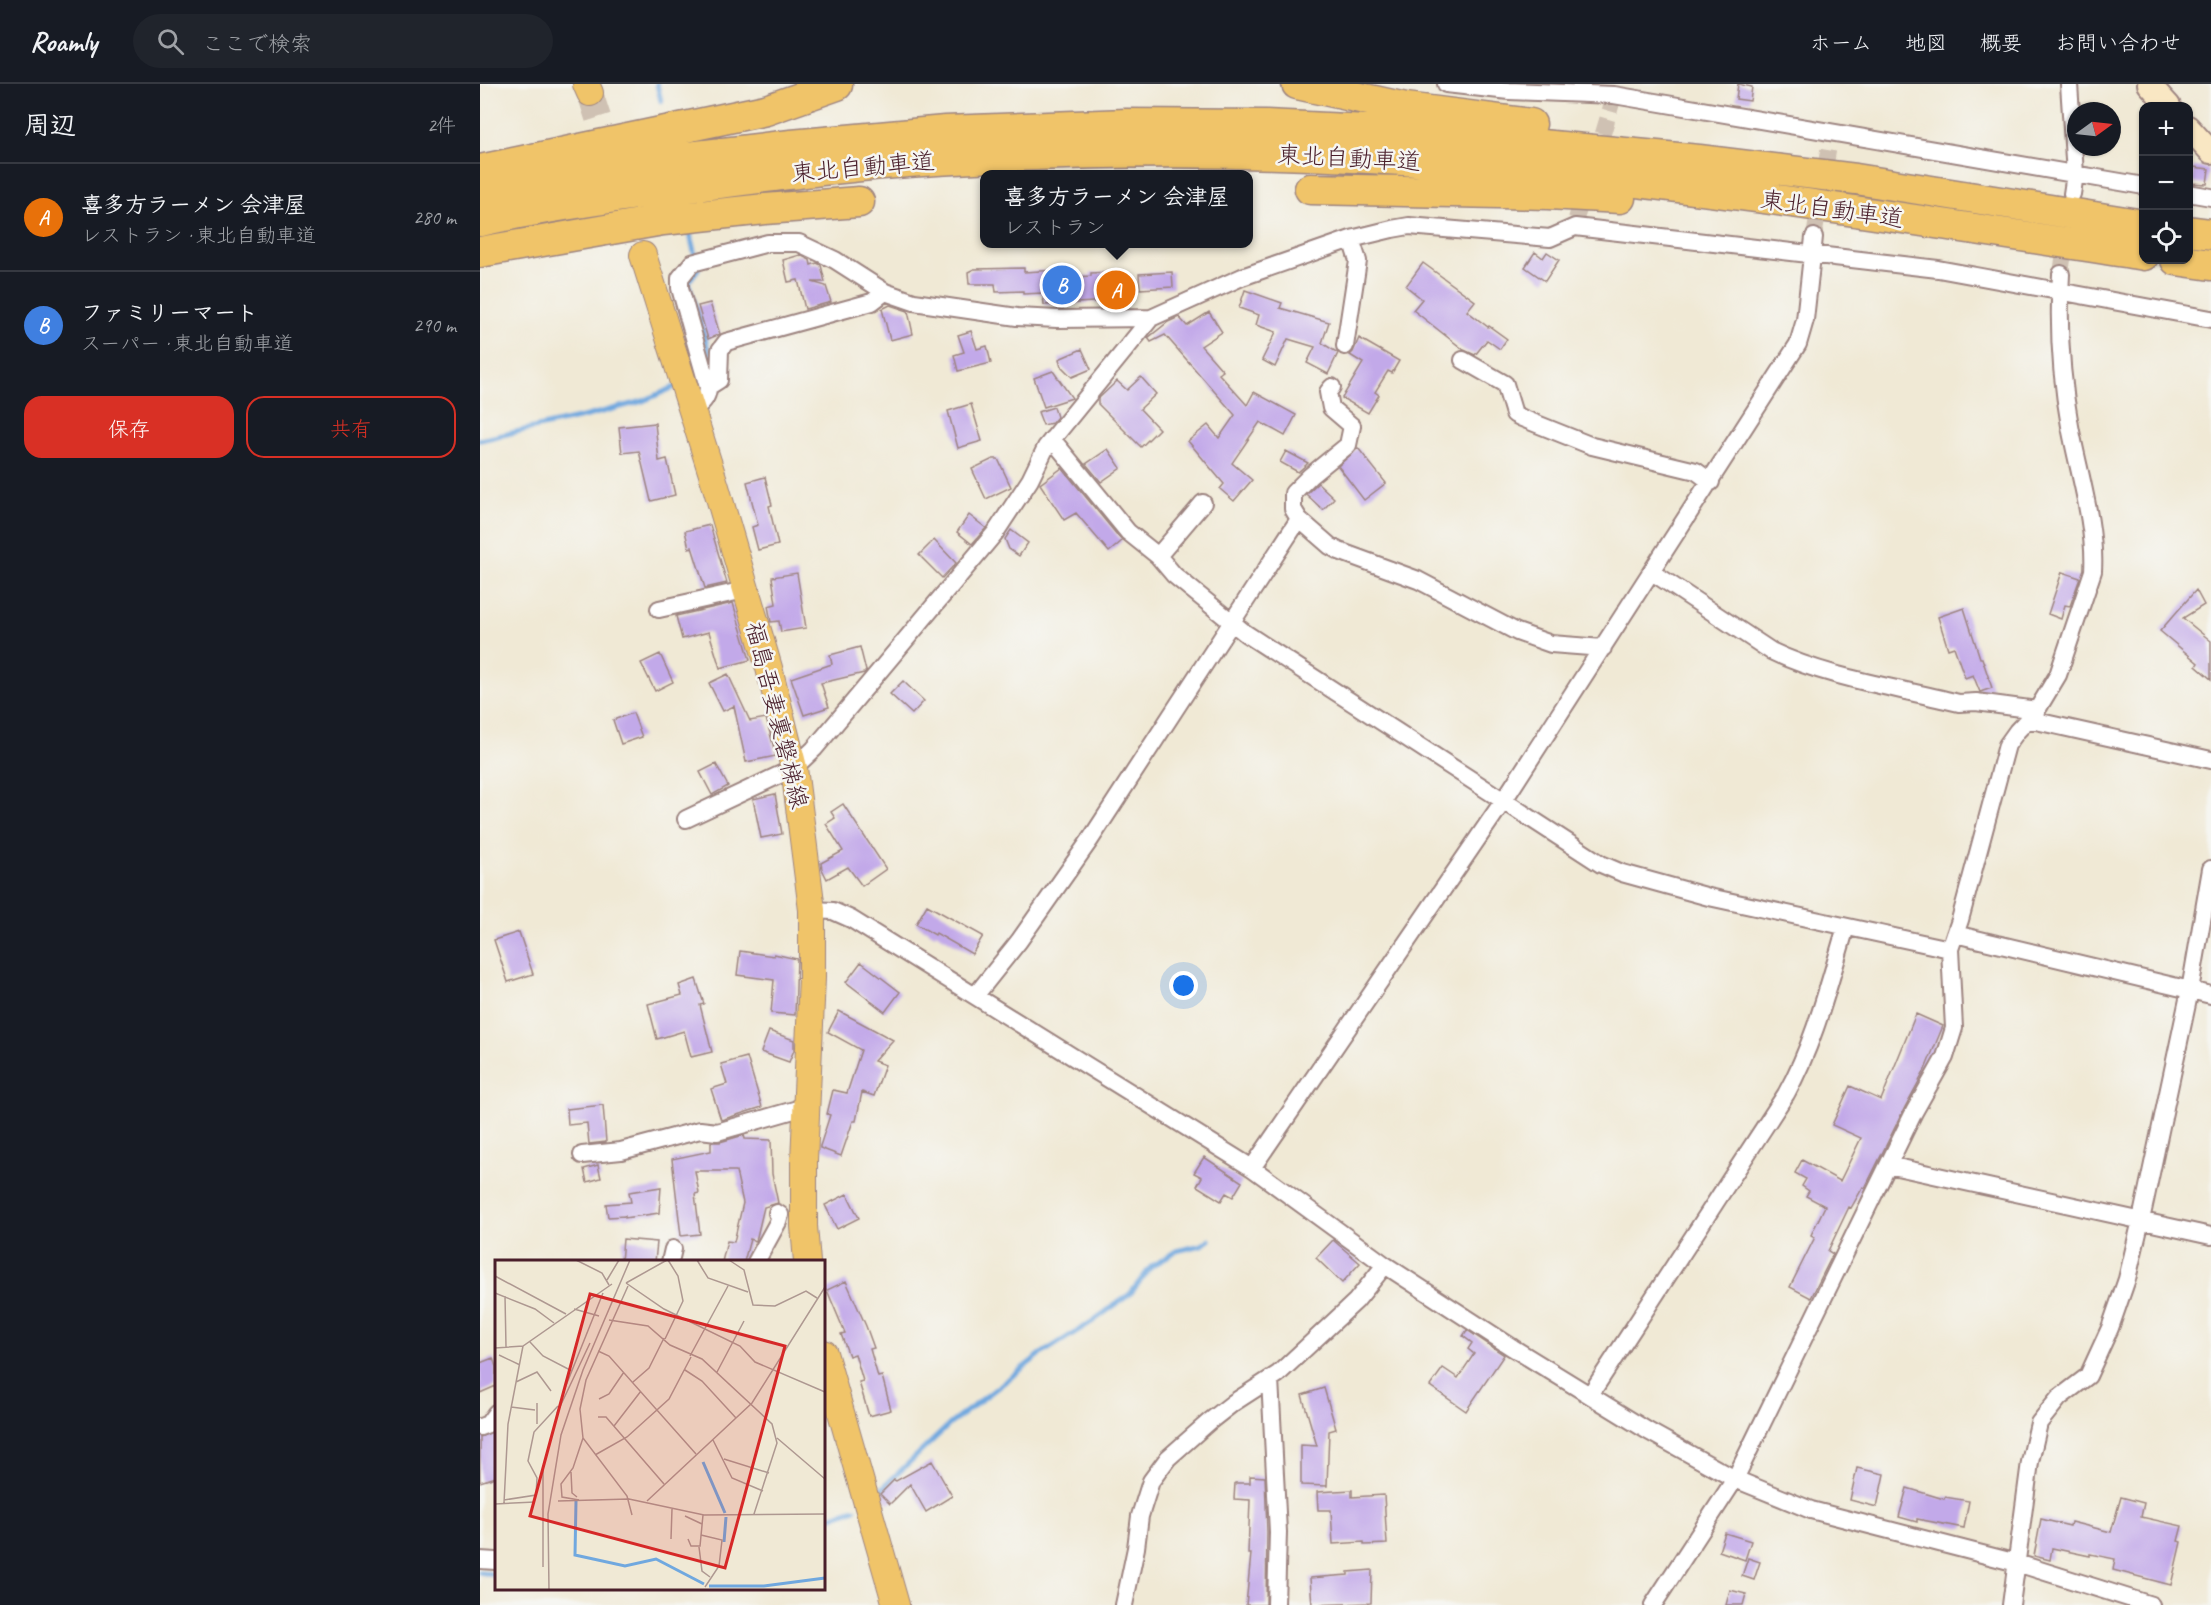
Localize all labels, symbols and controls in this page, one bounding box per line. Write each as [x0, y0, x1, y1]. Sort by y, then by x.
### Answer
search box [133, 14, 553, 68]
text: Roamly [30, 24, 97, 59]
icon: search [154, 25, 187, 58]
text: ここで検索 [202, 30, 312, 58]
text: ホーム [1810, 30, 1872, 56]
text: 地図 [1905, 30, 1947, 56]
text: 概要 [1980, 30, 2022, 56]
text: お問い合わせ [2055, 30, 2181, 56]
north arrow [2067, 102, 2121, 156]
map controls [2139, 102, 2193, 264]
button: + [2139, 102, 2193, 156]
text: 周辺 [24, 109, 76, 142]
text: 2件 [427, 113, 456, 138]
street label: 東北自動車道 [1276, 139, 1422, 177]
street label: 東北自動車道 [790, 146, 936, 188]
button: − [2139, 156, 2193, 210]
popup [980, 170, 1253, 248]
text: 喜多方ラーメン 会津屋 [1004, 183, 1229, 211]
street label: 東北自動車道 [1759, 184, 1905, 234]
text: 喜多方ラーメン 会津屋 [81, 191, 306, 219]
text: A [38, 205, 49, 230]
text: 280 m [413, 205, 456, 230]
button: locate [2139, 210, 2193, 264]
text: レストラン [1004, 215, 1105, 240]
text: レストラン · 東北自動車道 [81, 223, 316, 248]
pin: B [1042, 262, 1082, 308]
pin: A [1096, 268, 1136, 312]
text: ファミリーマート [81, 299, 258, 327]
text: B [38, 313, 49, 338]
text: 290 m [413, 313, 456, 338]
text: スーパー · 東北自動車道 [81, 331, 294, 356]
button: 保存 [24, 396, 234, 458]
button: 共有 [246, 396, 456, 458]
street label: 福島吾妻裏磐梯線 [739, 618, 815, 812]
your location [1169, 971, 1198, 1000]
inset map [495, 1260, 825, 1590]

